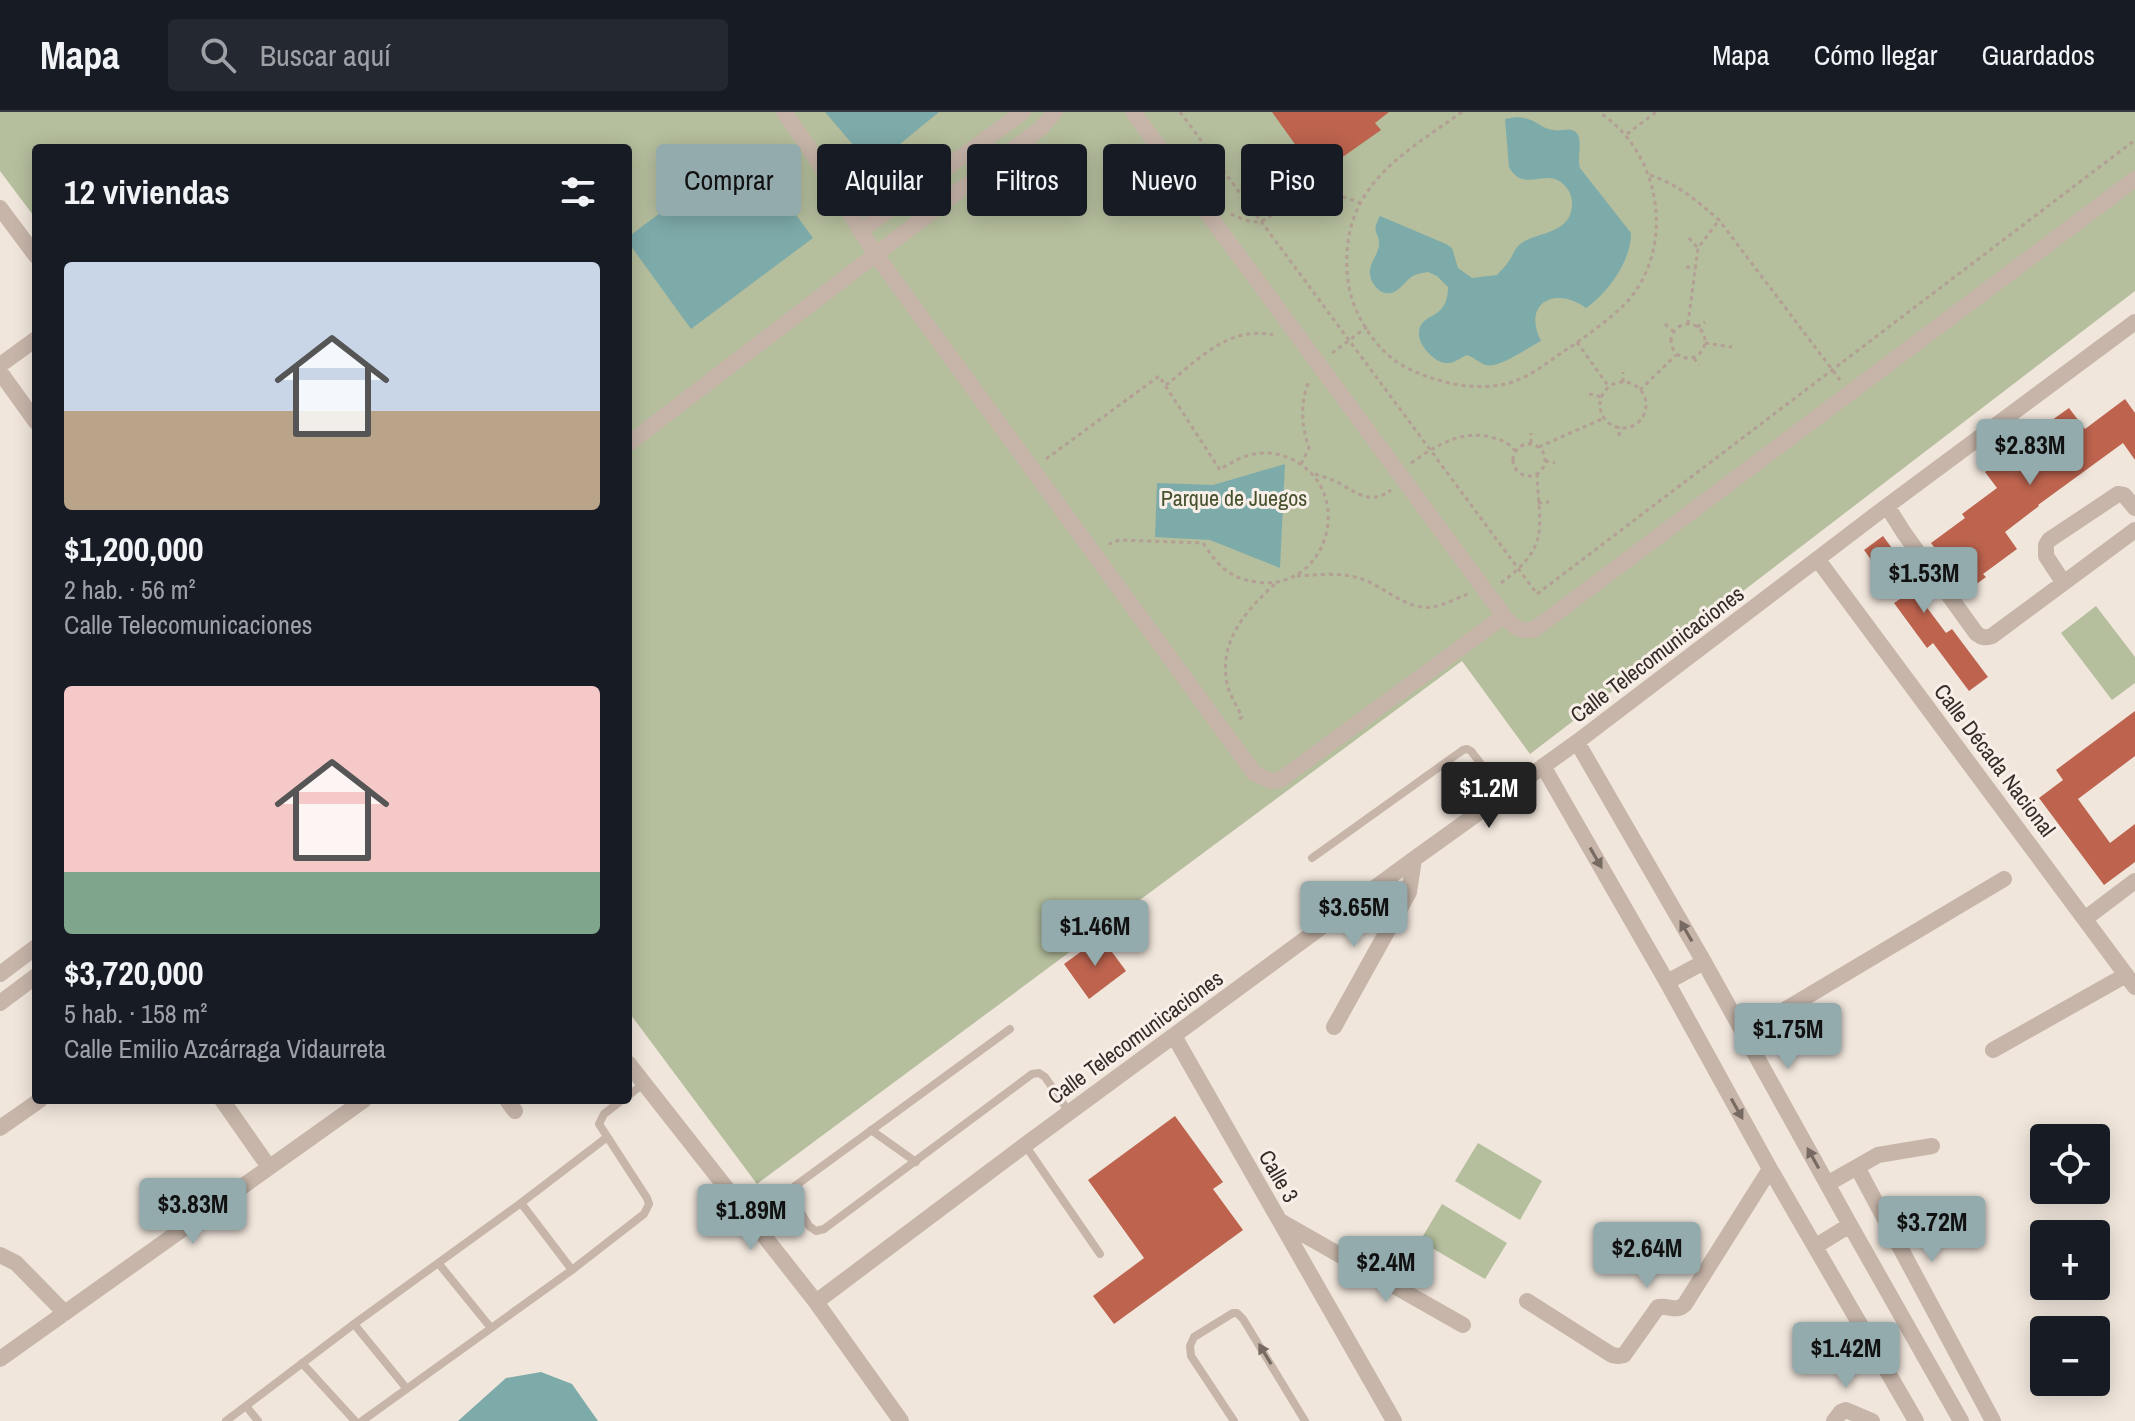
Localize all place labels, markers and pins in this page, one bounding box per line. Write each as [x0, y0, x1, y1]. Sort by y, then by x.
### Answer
pin: $2.83M [1965, 419, 2095, 487]
pin: $1.53M [1859, 547, 1989, 615]
pin: $1.2M [1433, 762, 1545, 830]
pin: $3.65M [1289, 881, 1419, 949]
pin: $1.46M [1030, 900, 1160, 968]
pin: $1.75M [1723, 1003, 1853, 1071]
pin: $3.83M [128, 1178, 258, 1246]
pin: $1.89M [686, 1184, 816, 1252]
pin: $3.72M [1867, 1196, 1997, 1264]
pin: $2.64M [1582, 1222, 1712, 1290]
pin: $2.4M [1330, 1236, 1442, 1304]
pin: $1.42M [1781, 1322, 1911, 1390]

